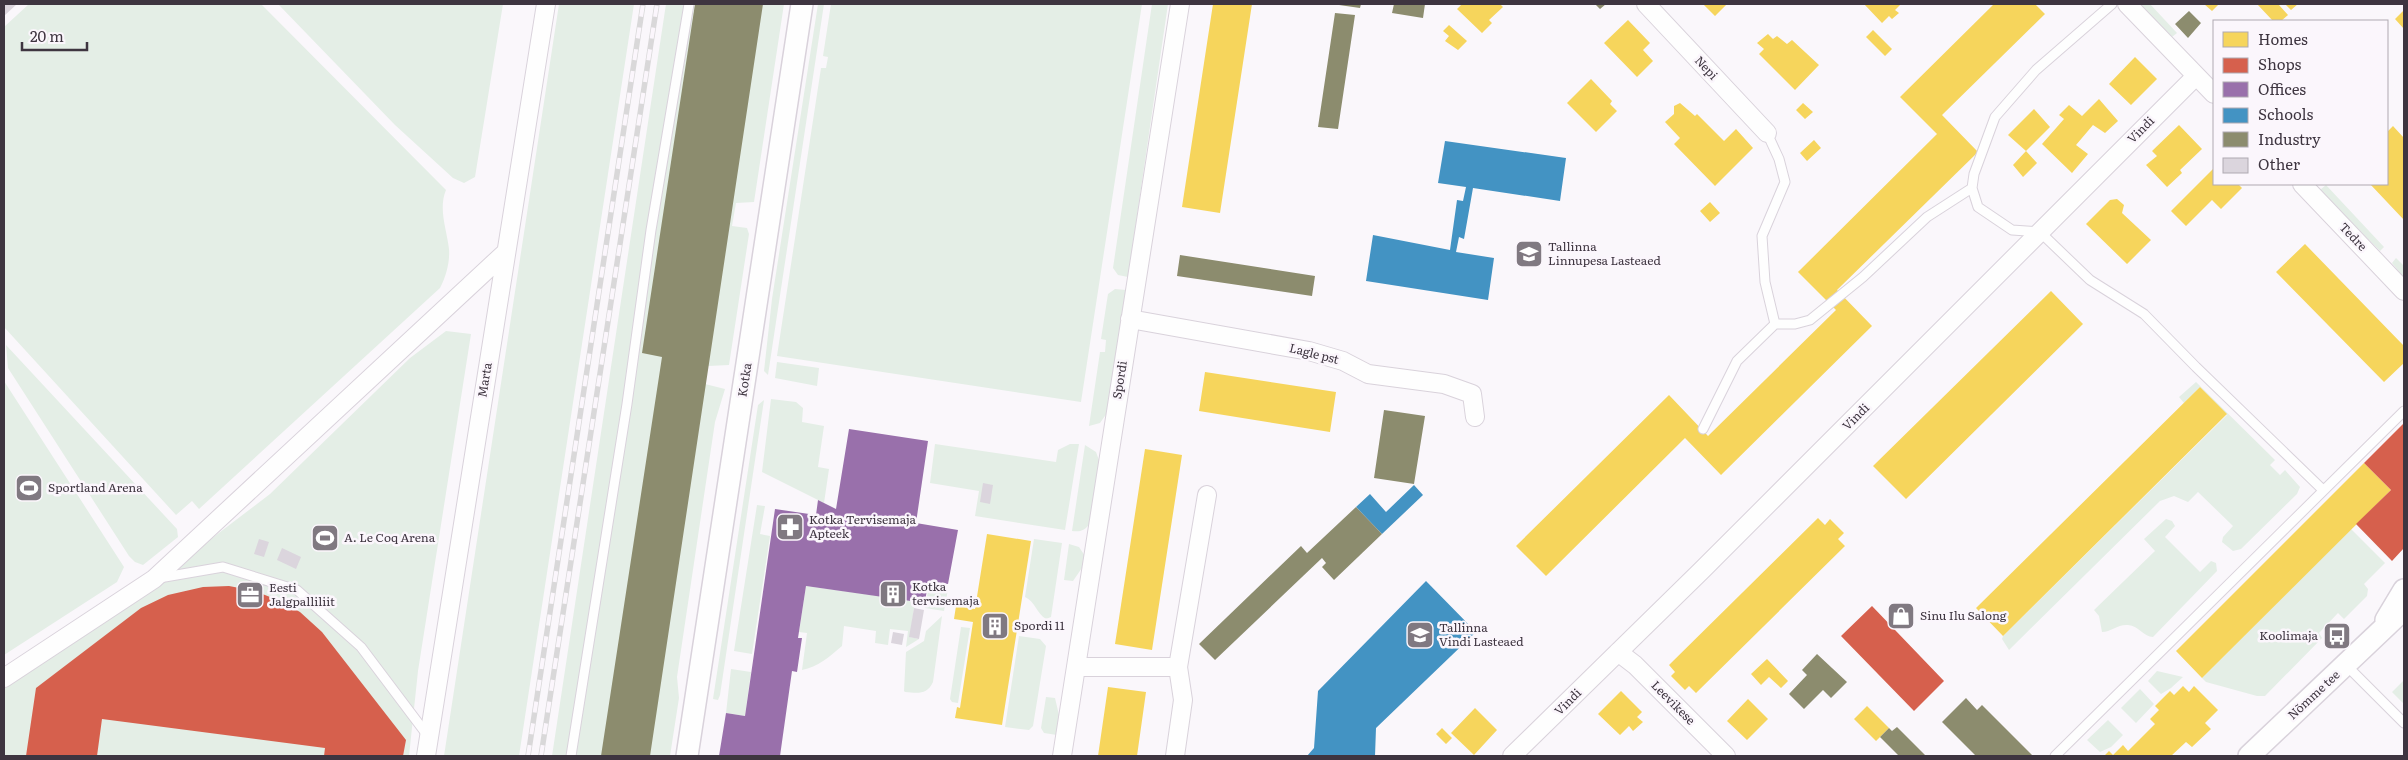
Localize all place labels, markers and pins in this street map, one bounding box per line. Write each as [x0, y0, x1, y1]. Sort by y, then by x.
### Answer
place label: Tallinna Linnupesa Lasteaed [1548, 237, 1661, 269]
school or university icon: Tallinna Linnupesa Lasteaed [1514, 239, 1544, 269]
sports icon: Sportland Arena [14, 473, 44, 503]
place label: Sportland Arena [48, 478, 143, 496]
place label: Kotka Tervisemaja Apteek [809, 510, 917, 542]
pharmacy icon: Kotka Tervisemaja Apteek [775, 512, 805, 542]
sports icon: A. Le Coq Arena [310, 523, 340, 553]
place label: A. Le Coq Arena [344, 528, 436, 546]
place label: Kotka tervisemaja [912, 577, 980, 609]
place label: Eesti Jalgpalliliit [269, 578, 335, 610]
building icon: Kotka tervisemaja [878, 579, 908, 609]
office icon: Eesti Jalgpalliliit [235, 580, 265, 610]
shop icon: Sinu Ilu Salong [1886, 601, 1916, 631]
place label: Sinu Ilu Salong [1920, 606, 2007, 624]
building icon: Spordi 11 [980, 611, 1010, 641]
place label: Spordi 11 [1014, 616, 1065, 634]
place label: Tallinna Vindi Lasteaed [1439, 618, 1524, 650]
school or university icon: Tallinna Vindi Lasteaed [1405, 620, 1435, 650]
bus stop icon: Koolimaja [2322, 621, 2352, 651]
place label: Koolimaja [2259, 626, 2319, 644]

